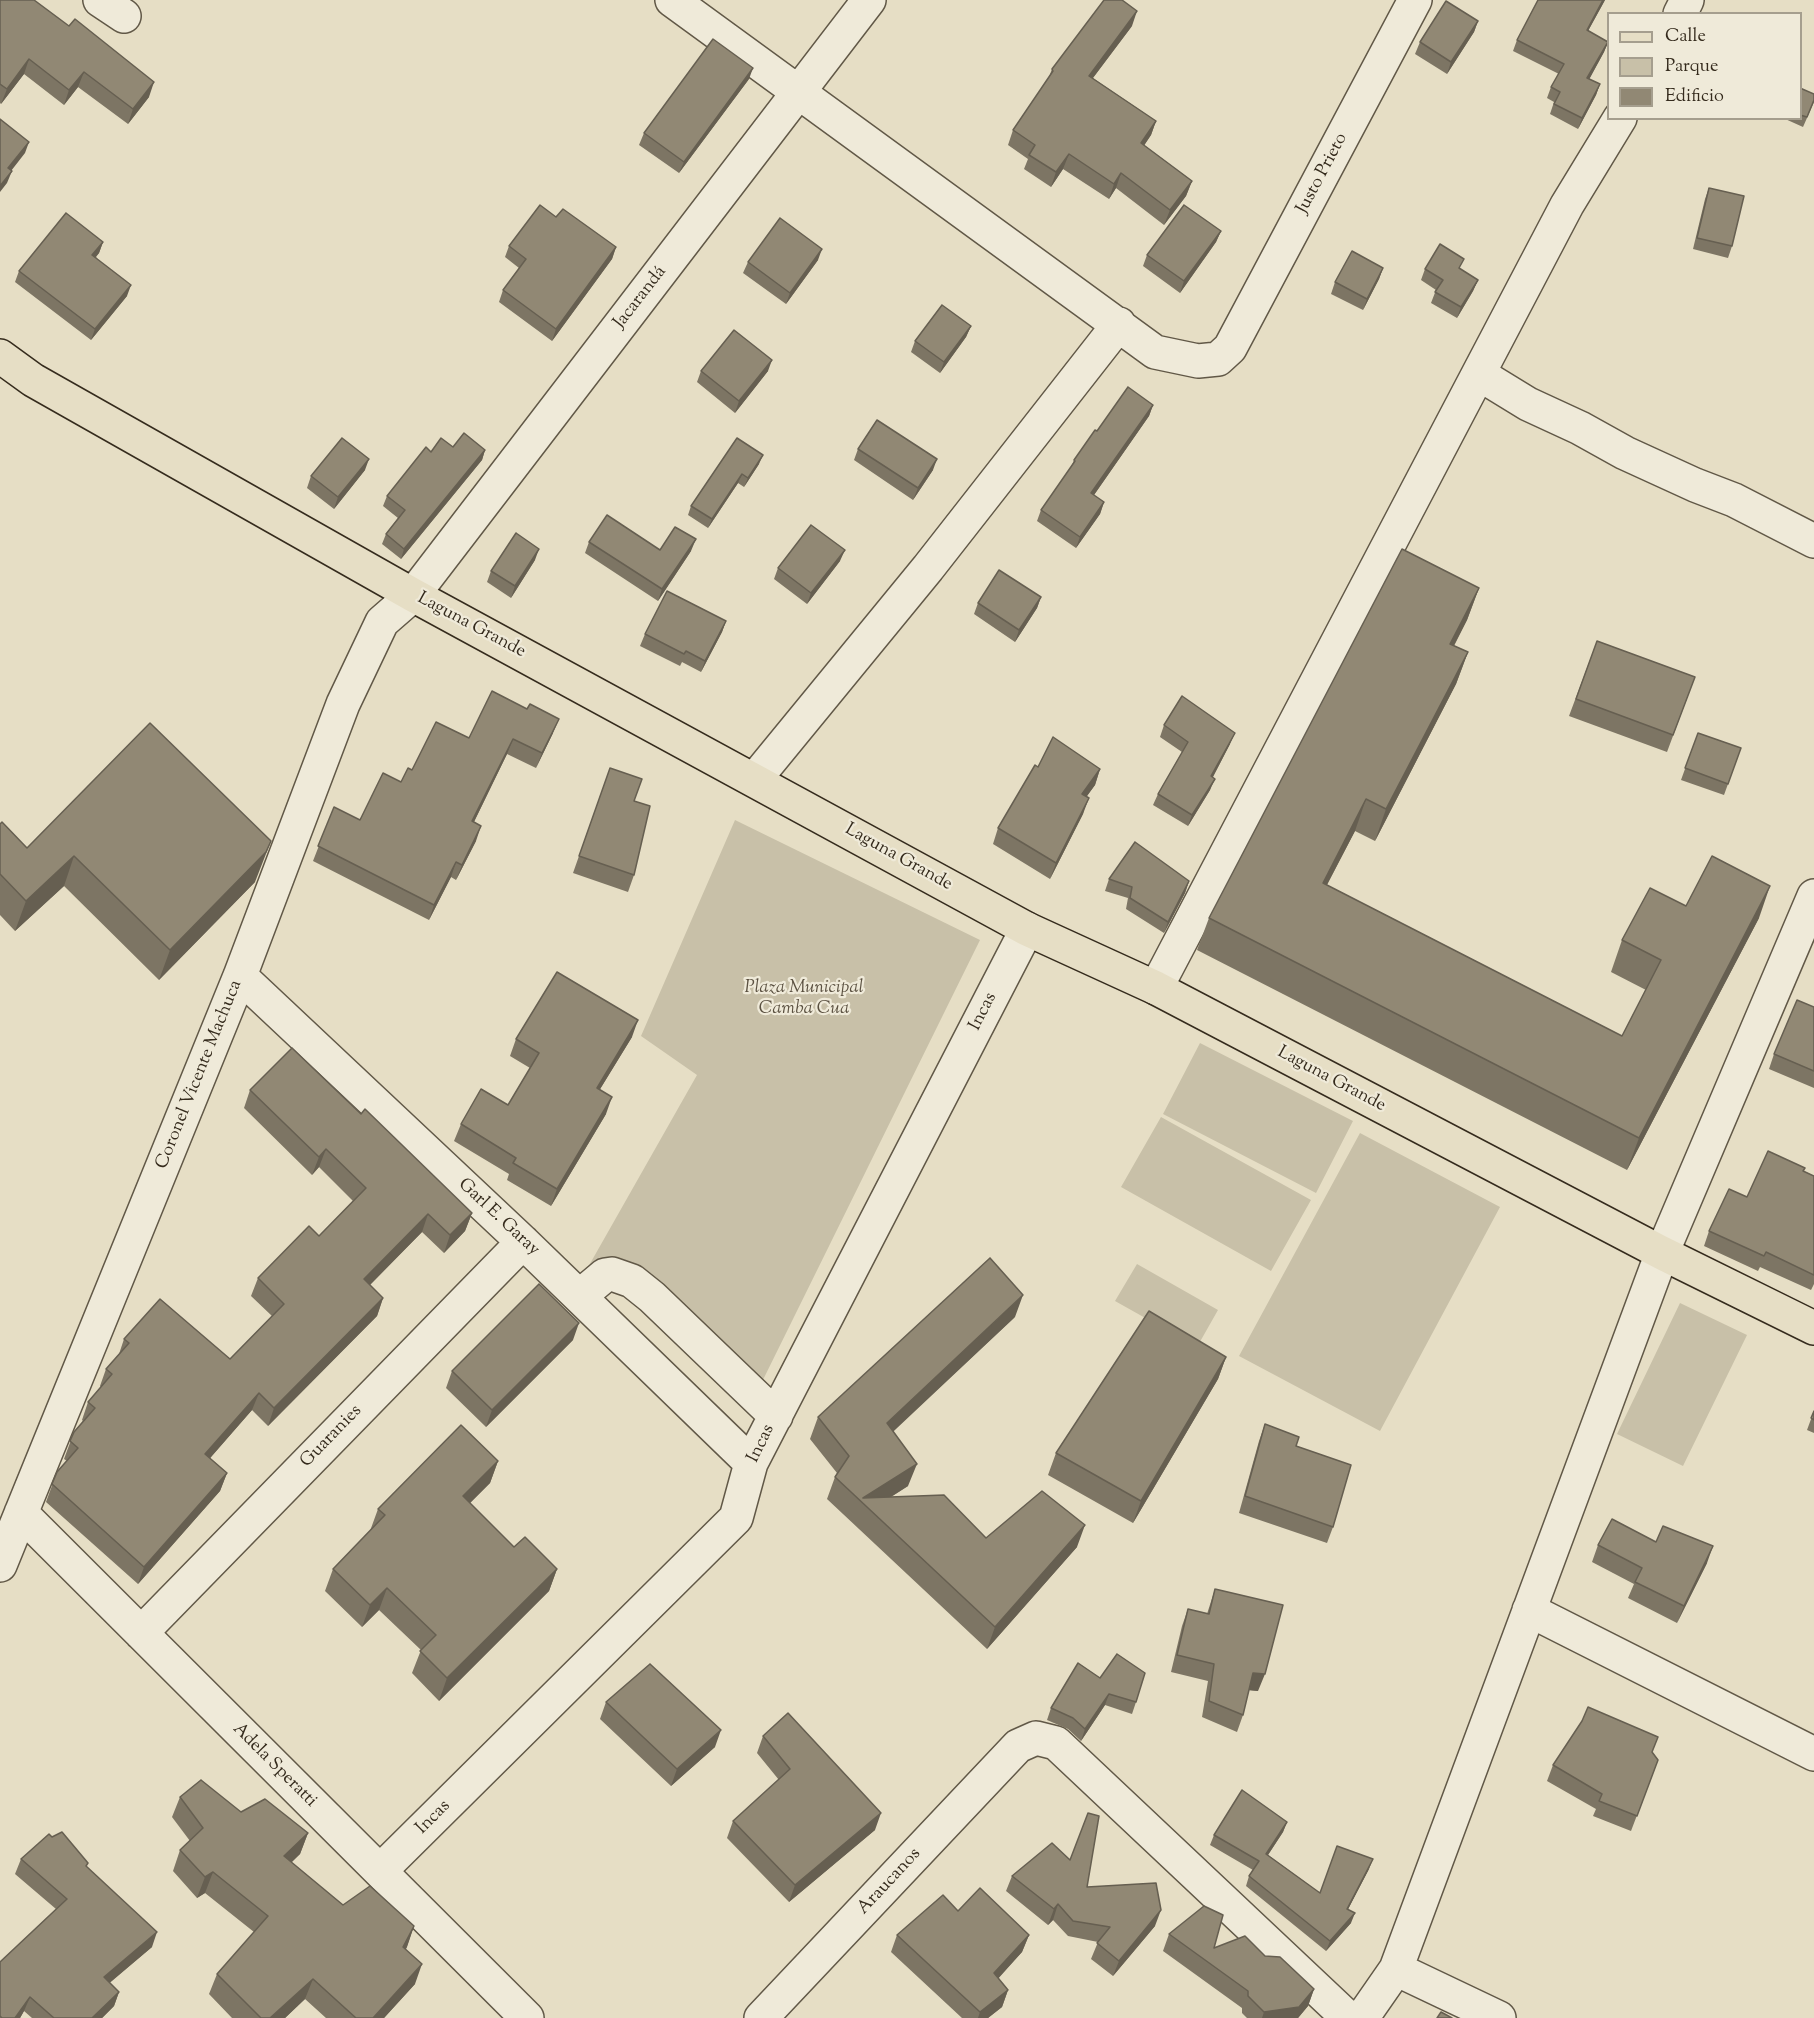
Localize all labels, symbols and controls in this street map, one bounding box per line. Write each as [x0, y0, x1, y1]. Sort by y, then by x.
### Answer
legend [1607, 12, 1802, 120]
text: Calle [1665, 24, 1706, 50]
text: Parque [1665, 54, 1718, 80]
text: Edificio [1665, 84, 1724, 110]
street label: Justo Prieto [1293, 130, 1353, 218]
street label: Jacarandá [610, 262, 672, 334]
street label: Laguna Grande [413, 588, 529, 664]
street label: Laguna Grande [841, 820, 955, 896]
street label: Coronel Vicente Machuca [152, 977, 248, 1173]
park label: Plaza Municipal Camba Cua [745, 978, 863, 1020]
street label: Incas [965, 989, 1003, 1035]
street label: Laguna Grande [1273, 1042, 1389, 1118]
street label: Garl E. Garay [453, 1175, 543, 1261]
street label: Guaranies [297, 1401, 367, 1473]
street label: Incas [744, 1421, 780, 1467]
street label: Adela Speratti [227, 1719, 321, 1813]
street label: Incas [412, 1796, 456, 1840]
street label: Araucanos [854, 1844, 926, 1920]

